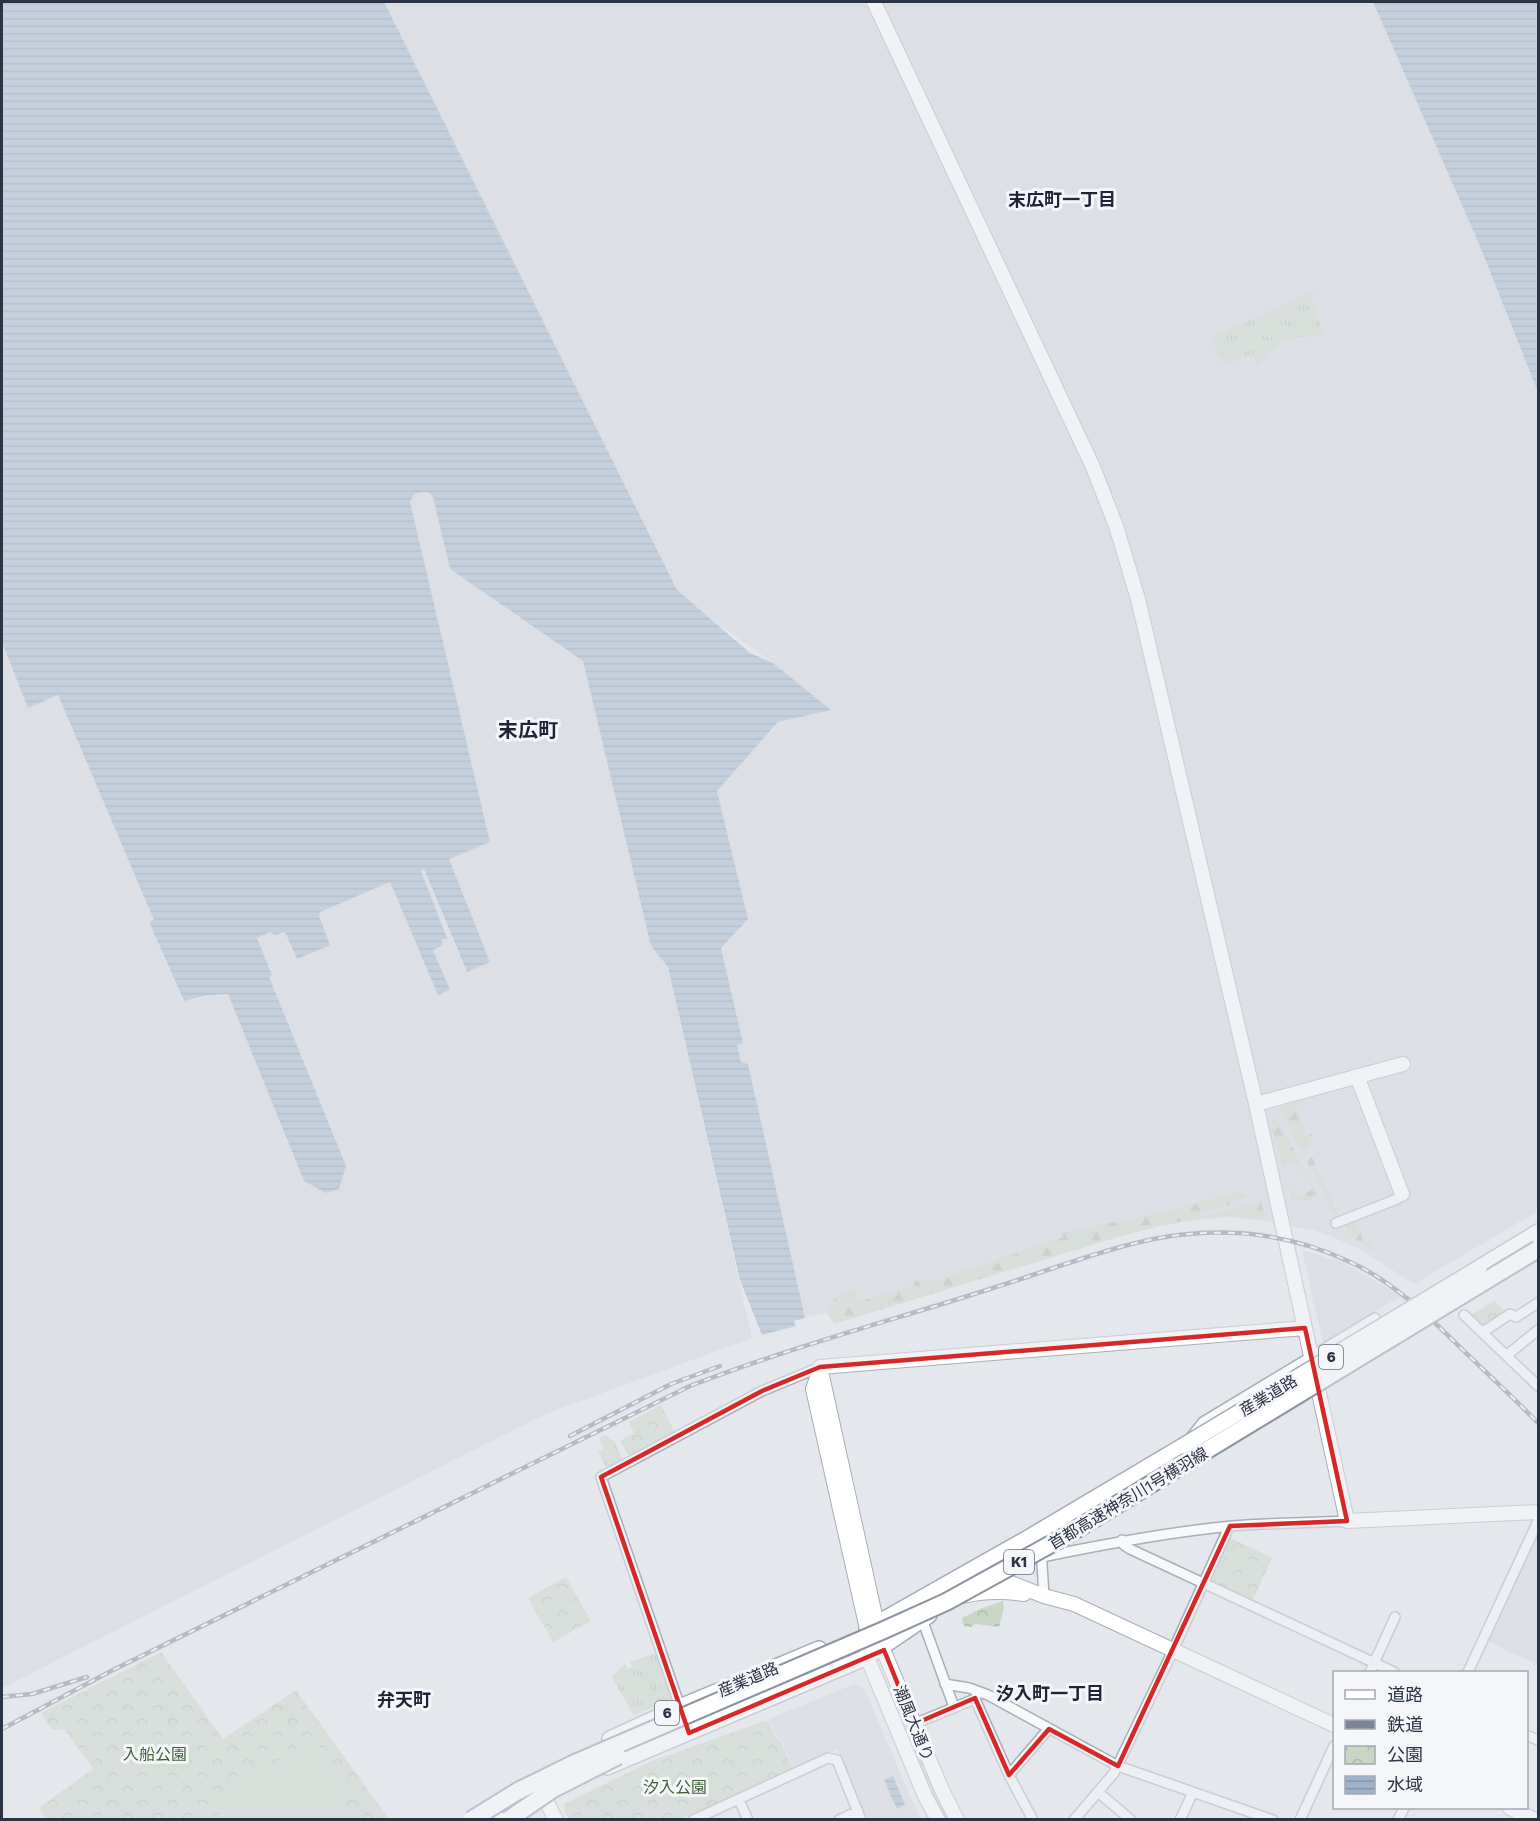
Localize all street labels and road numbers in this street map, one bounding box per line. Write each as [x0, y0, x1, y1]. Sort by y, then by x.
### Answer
road number: 6 [1319, 1345, 1343, 1369]
street label: 産業道路 [1236, 1371, 1301, 1420]
street label: 首都高速神奈川1号横羽線 [1045, 1443, 1211, 1554]
road number: K1 [1004, 1550, 1034, 1574]
street label: 産業道路 [715, 1658, 781, 1701]
street label: 潮風大通り [890, 1683, 937, 1764]
road number: 6 [655, 1701, 679, 1725]

